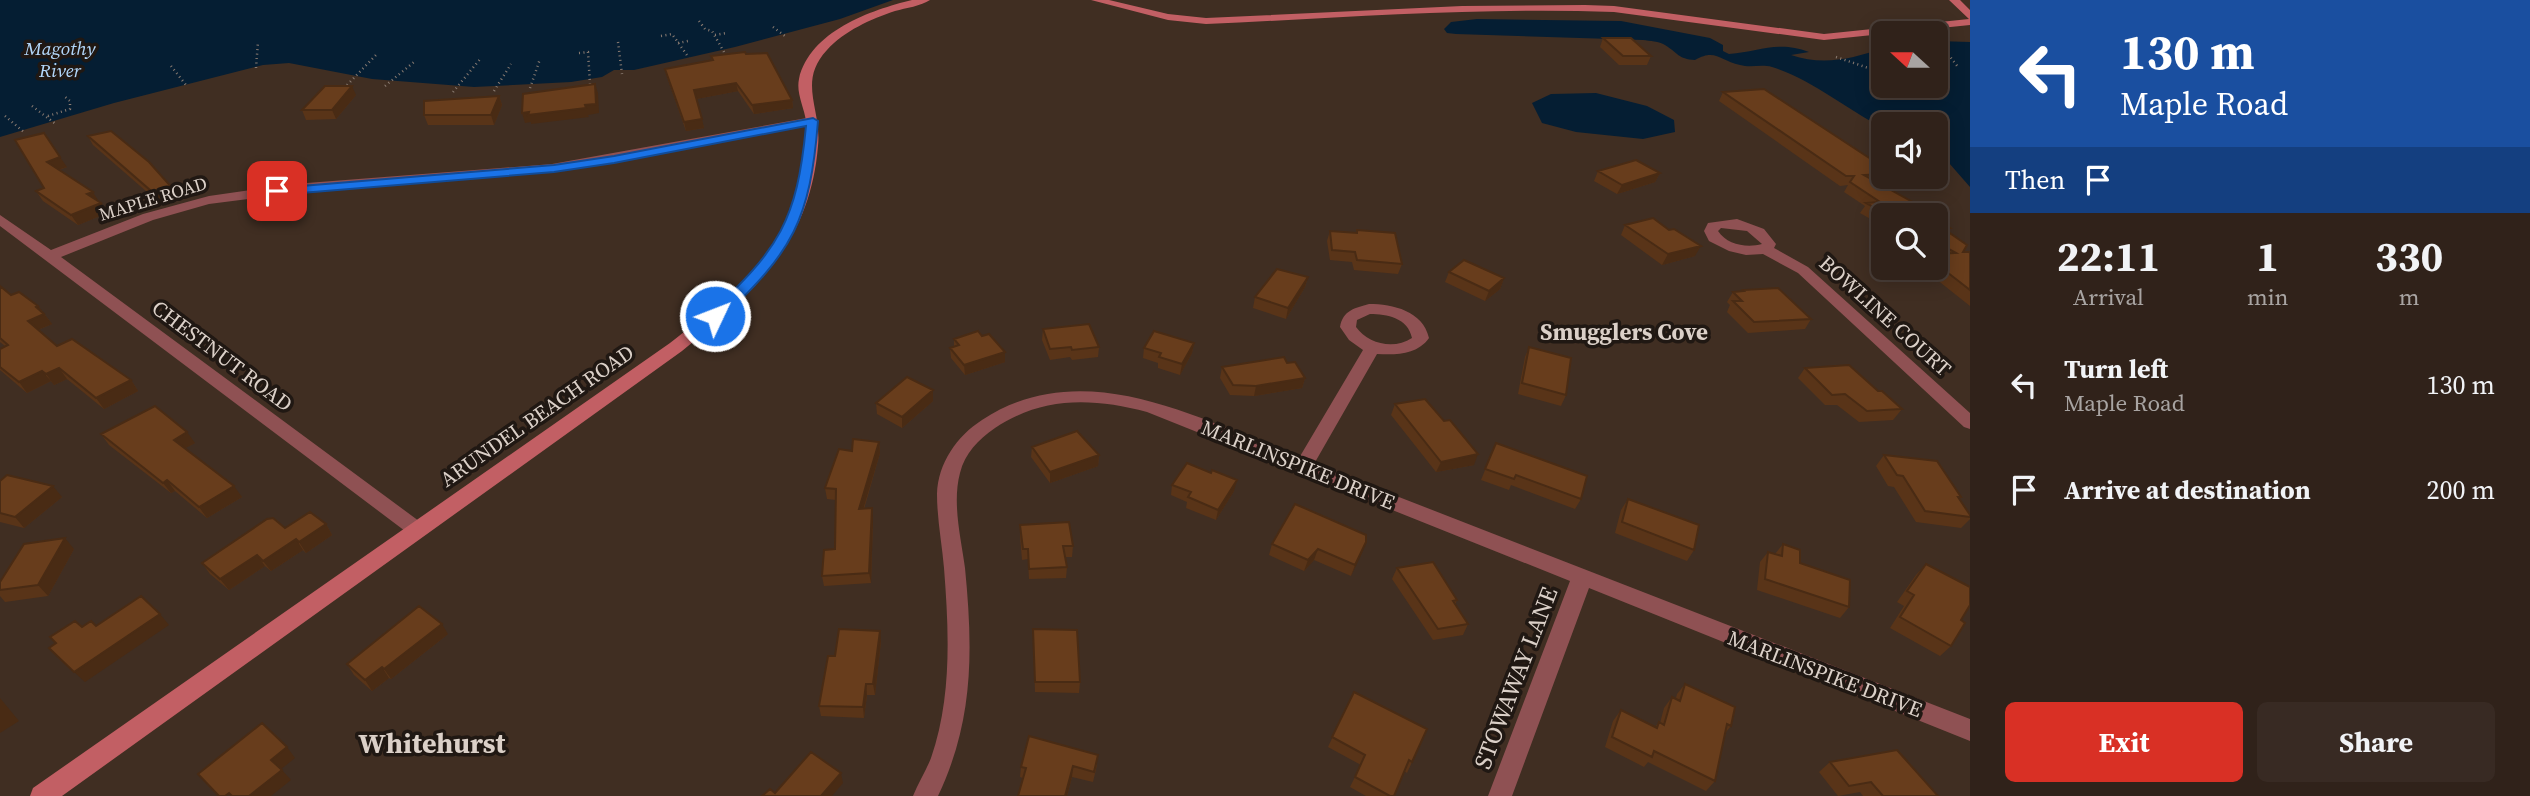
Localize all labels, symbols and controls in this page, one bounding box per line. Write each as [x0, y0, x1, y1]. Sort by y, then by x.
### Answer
text: 130 m [2120, 18, 2255, 85]
north arrow [1871, 21, 1948, 98]
map controls [1871, 21, 1948, 280]
icon: left [2005, 28, 2096, 119]
water label: Magothy River [24, 35, 96, 83]
text: Maple Road [2120, 82, 2288, 126]
button: sound [1871, 112, 1948, 189]
pin [247, 161, 307, 221]
icon: arrive [2079, 161, 2117, 199]
text: Then [2005, 162, 2065, 198]
street label: MAPLE ROAD [96, 170, 210, 227]
icon: arrive [258, 172, 296, 210]
button: search [1871, 203, 1948, 280]
text: 22:11 [2057, 227, 2160, 285]
text: 1 [2256, 227, 2279, 285]
text: 330 [2375, 227, 2443, 285]
street label: BOWLINE COURT [1813, 249, 1958, 383]
position arrow [678, 279, 752, 353]
text: Arrival [2073, 281, 2144, 313]
text: min [2247, 281, 2288, 313]
text: m [2399, 281, 2420, 313]
street label: CHESTNUT ROAD [146, 293, 299, 418]
district label: Smugglers Cove [1540, 316, 1708, 348]
street label: ARUNDEL BEACH ROAD [434, 338, 639, 494]
text: Turn left [2064, 351, 2168, 387]
icon: left [2005, 366, 2043, 404]
text: 130 m [2427, 367, 2495, 403]
text: Maple Road [2064, 387, 2185, 419]
street label: MARLINSPIKE DRIVE [1197, 412, 1399, 517]
icon: arrive [2005, 471, 2043, 509]
text: Arrive at destination [2064, 472, 2311, 508]
text: 200 m [2427, 472, 2495, 508]
street label: STOWAWAY LANE [1466, 582, 1565, 774]
street label: MARLINSPIKE DRIVE [1724, 623, 1927, 724]
button: Exit [2005, 702, 2243, 782]
button: Share [2257, 702, 2495, 782]
district label: Whitehurst [358, 724, 507, 762]

